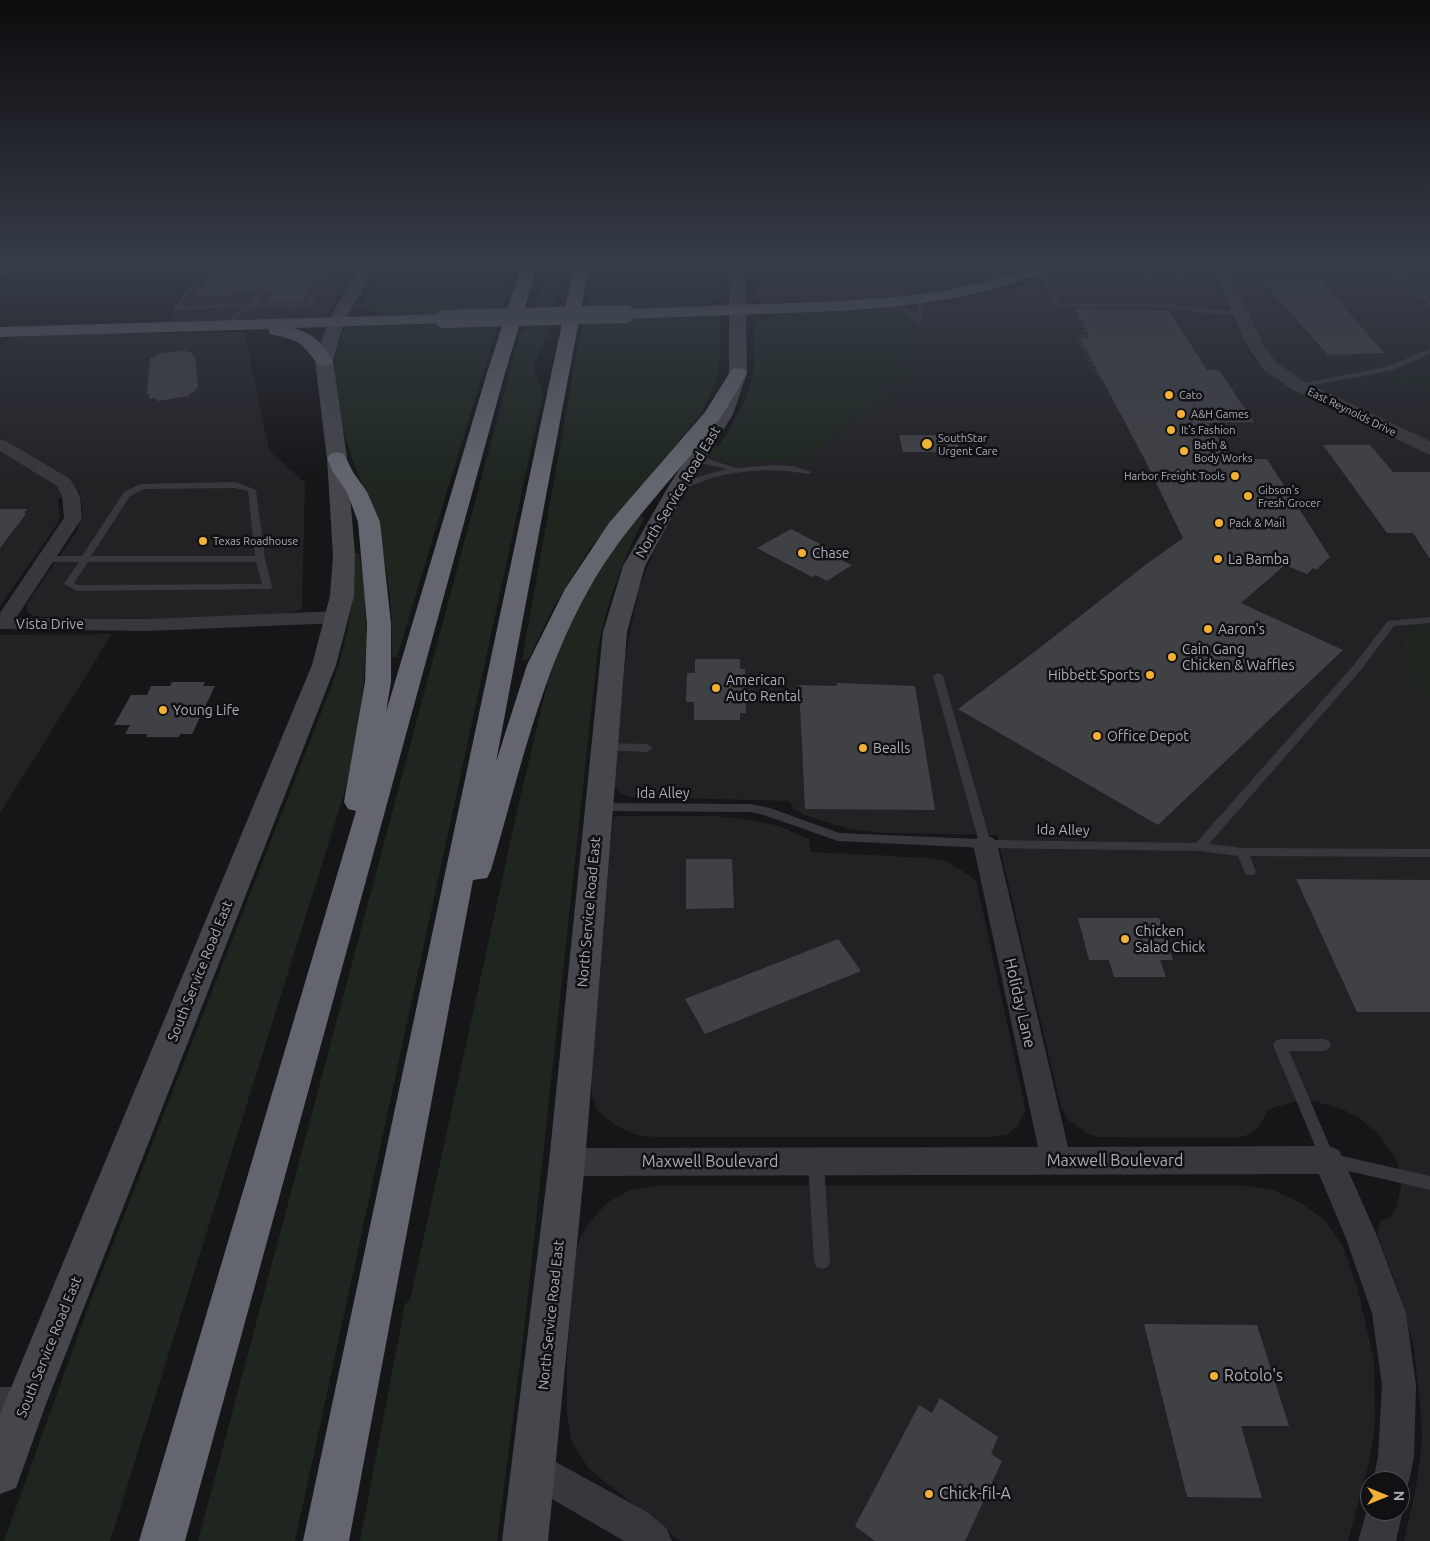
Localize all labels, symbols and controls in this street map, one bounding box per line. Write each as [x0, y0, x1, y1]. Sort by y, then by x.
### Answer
street label: East Reynolds Drive [1306, 385, 1398, 439]
place label: Cato [1179, 388, 1202, 402]
marker: Cato [1163, 389, 1175, 401]
place label: A&H Games [1191, 407, 1249, 421]
marker: A&H Games [1175, 408, 1187, 420]
street label: North Service Road East [632, 423, 724, 561]
place label: It's Fashion [1181, 423, 1236, 437]
marker: It's Fashion [1165, 424, 1177, 436]
place label: SouthStar Urgent Care [938, 431, 998, 457]
marker: SouthStar Urgent Care [920, 437, 934, 451]
place label: Bath & Body Works [1194, 438, 1253, 464]
marker: Bath & Body Works [1178, 445, 1190, 457]
place label: Harbor Freight Tools [1124, 469, 1225, 483]
marker: Harbor Freight Tools [1229, 470, 1241, 482]
place label: Gibson's Fresh Grocer [1258, 483, 1321, 509]
marker: Gibson's Fresh Grocer [1242, 490, 1254, 502]
place label: Pack & Mail [1229, 516, 1285, 530]
marker: Pack & Mail [1213, 517, 1225, 529]
place label: Texas Roadhouse [213, 534, 298, 548]
marker: Texas Roadhouse [197, 535, 209, 547]
place label: Chase [812, 545, 850, 561]
marker: Chase [796, 547, 808, 559]
place label: La Bamba [1228, 551, 1289, 567]
marker: La Bamba [1212, 553, 1224, 565]
street label: Vista Drive [16, 616, 84, 632]
place label: Aaron's [1218, 621, 1265, 637]
marker: Aaron's [1202, 623, 1214, 635]
place label: Cain Gang Chicken & Waffles [1182, 641, 1295, 674]
marker: Cain Gang Chicken & Waffles [1166, 651, 1178, 663]
place label: Hibbett Sports [1048, 667, 1140, 683]
marker: Hibbett Sports [1144, 669, 1156, 681]
place label: American Auto Rental [726, 672, 801, 704]
marker: American Auto Rental [710, 682, 722, 694]
place label: Young Life [173, 702, 239, 718]
marker: Young Life [157, 704, 169, 716]
place label: Office Depot [1107, 728, 1189, 744]
marker: Office Depot [1091, 730, 1103, 742]
place label: Bealls [873, 740, 910, 756]
marker: Bealls [857, 742, 869, 754]
street label: Ida Alley [636, 785, 690, 801]
street label: Ida Alley [1036, 821, 1090, 839]
street label: North Service Road East [574, 836, 604, 988]
street label: South Service Road East [164, 898, 236, 1044]
place label: Chicken Salad Chick [1135, 923, 1205, 956]
marker: Chicken Salad Chick [1119, 933, 1131, 945]
street label: Holiday Lane [1000, 956, 1040, 1050]
street label: Maxwell Boulevard [1047, 1151, 1183, 1171]
street label: Maxwell Boulevard [642, 1152, 778, 1172]
street label: North Service Road East [535, 1239, 567, 1391]
street label: South Service Road East [13, 1274, 85, 1420]
place label: Rotolo's [1224, 1366, 1283, 1386]
marker: Rotolo's [1208, 1370, 1220, 1382]
north arrow [1360, 1471, 1410, 1521]
place label: Chick-fil-A [939, 1484, 1011, 1504]
marker: Chick-fil-A [923, 1488, 935, 1500]
text: N [1391, 1491, 1407, 1501]

